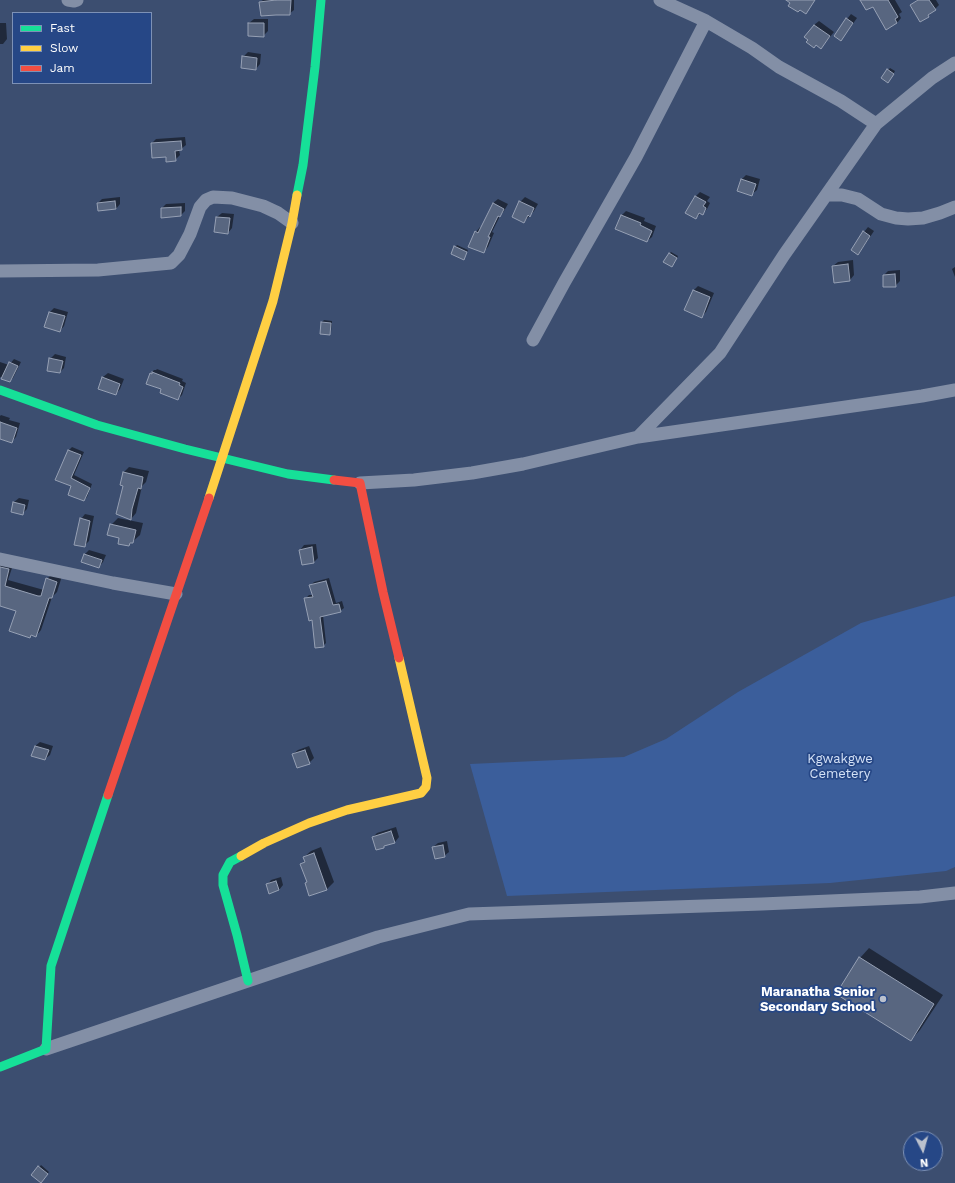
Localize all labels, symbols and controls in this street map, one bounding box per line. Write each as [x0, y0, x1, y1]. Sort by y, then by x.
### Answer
legend [12, 12, 152, 84]
text: Fast [50, 21, 75, 35]
text: Slow [50, 41, 78, 55]
text: Jam [50, 61, 75, 75]
park label: Kgwakgwe Cemetery [807, 751, 873, 782]
place label: Maranatha Senior Secondary School [760, 984, 875, 1015]
marker: Maranatha Senior Secondary School [878, 994, 888, 1004]
north arrow [903, 1131, 943, 1171]
text: N [919, 1156, 929, 1169]

